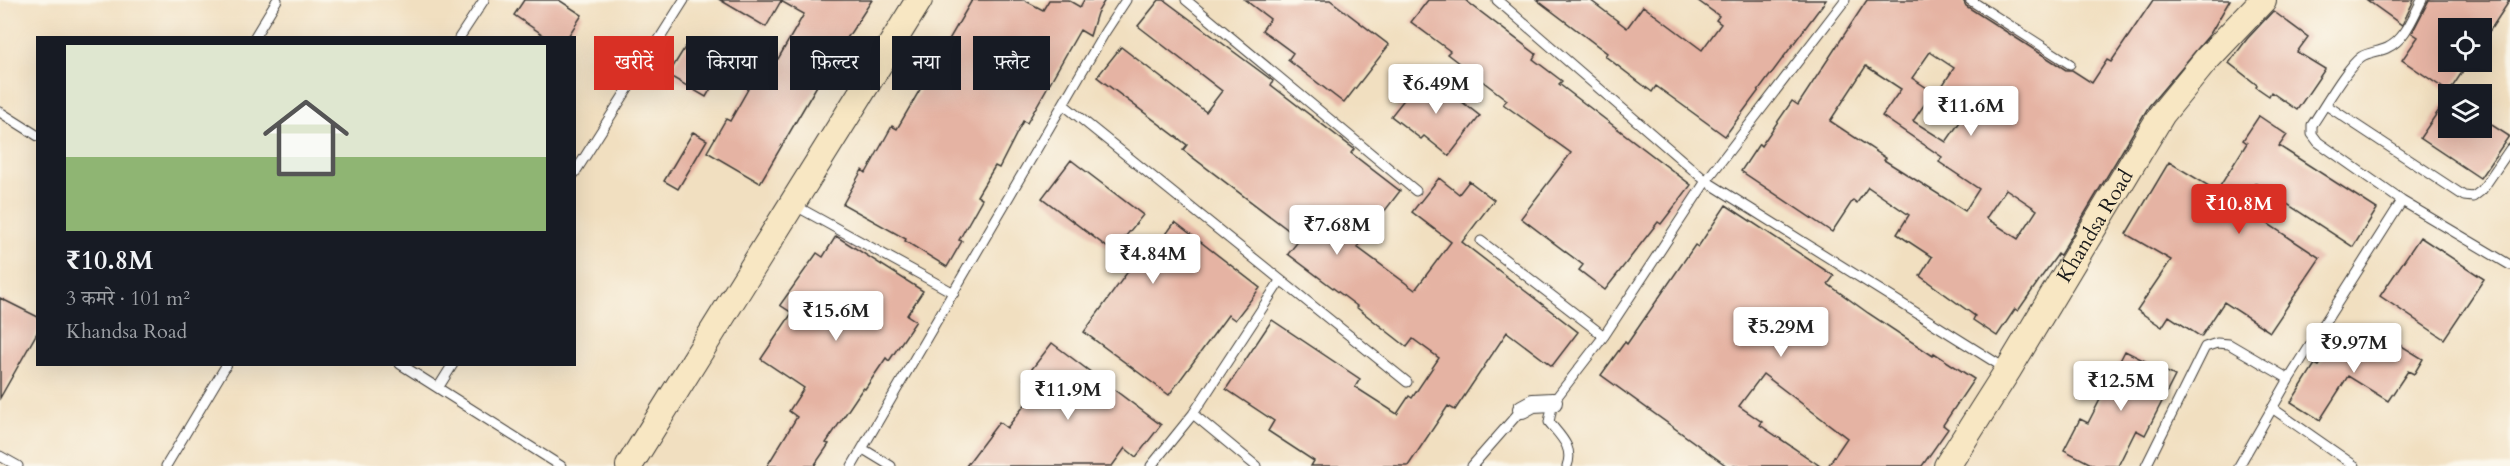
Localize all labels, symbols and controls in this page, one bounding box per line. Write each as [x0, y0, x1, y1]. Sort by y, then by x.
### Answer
map controls [2438, 18, 2492, 138]
button: locate [2438, 18, 2492, 72]
chip: खरीदें [594, 36, 674, 90]
chip: किराया [686, 36, 778, 90]
chip: फ़िल्टर [790, 36, 880, 90]
chip: नया [892, 36, 961, 90]
chip: फ़्लैट [973, 36, 1050, 90]
pin: ₹6.49M [1387, 64, 1485, 115]
text: ₹6.49M [1402, 70, 1470, 97]
icon: home [252, 84, 360, 192]
button: layers [2438, 84, 2492, 138]
pin: ₹11.6M [1922, 86, 2020, 137]
text: ₹11.6M [1937, 92, 2005, 119]
street label: Khandsa Road [2049, 164, 2140, 288]
pin: ₹10.8M [2190, 184, 2288, 235]
text: ₹10.8M [2205, 190, 2273, 217]
pin: ₹7.68M [1288, 205, 1386, 256]
text: ₹7.68M [1303, 211, 1371, 238]
pin: ₹4.84M [1104, 234, 1202, 285]
text: ₹4.84M [1119, 240, 1187, 267]
text: ₹10.8M [66, 243, 153, 278]
text: 3 कमरे · 101 m² [66, 285, 190, 312]
pin: ₹15.6M [787, 291, 885, 342]
text: ₹15.6M [802, 297, 870, 324]
pin: ₹5.29M [1732, 307, 1830, 358]
text: ₹5.29M [1747, 313, 1815, 340]
text: Khandsa Road [66, 318, 187, 345]
pin: ₹9.97M [2305, 323, 2403, 374]
text: ₹9.97M [2320, 329, 2388, 356]
pin: ₹12.5M [2072, 361, 2170, 412]
text: ₹12.5M [2087, 367, 2155, 394]
pin: ₹11.9M [1019, 370, 1117, 421]
text: ₹11.9M [1034, 376, 1102, 403]

